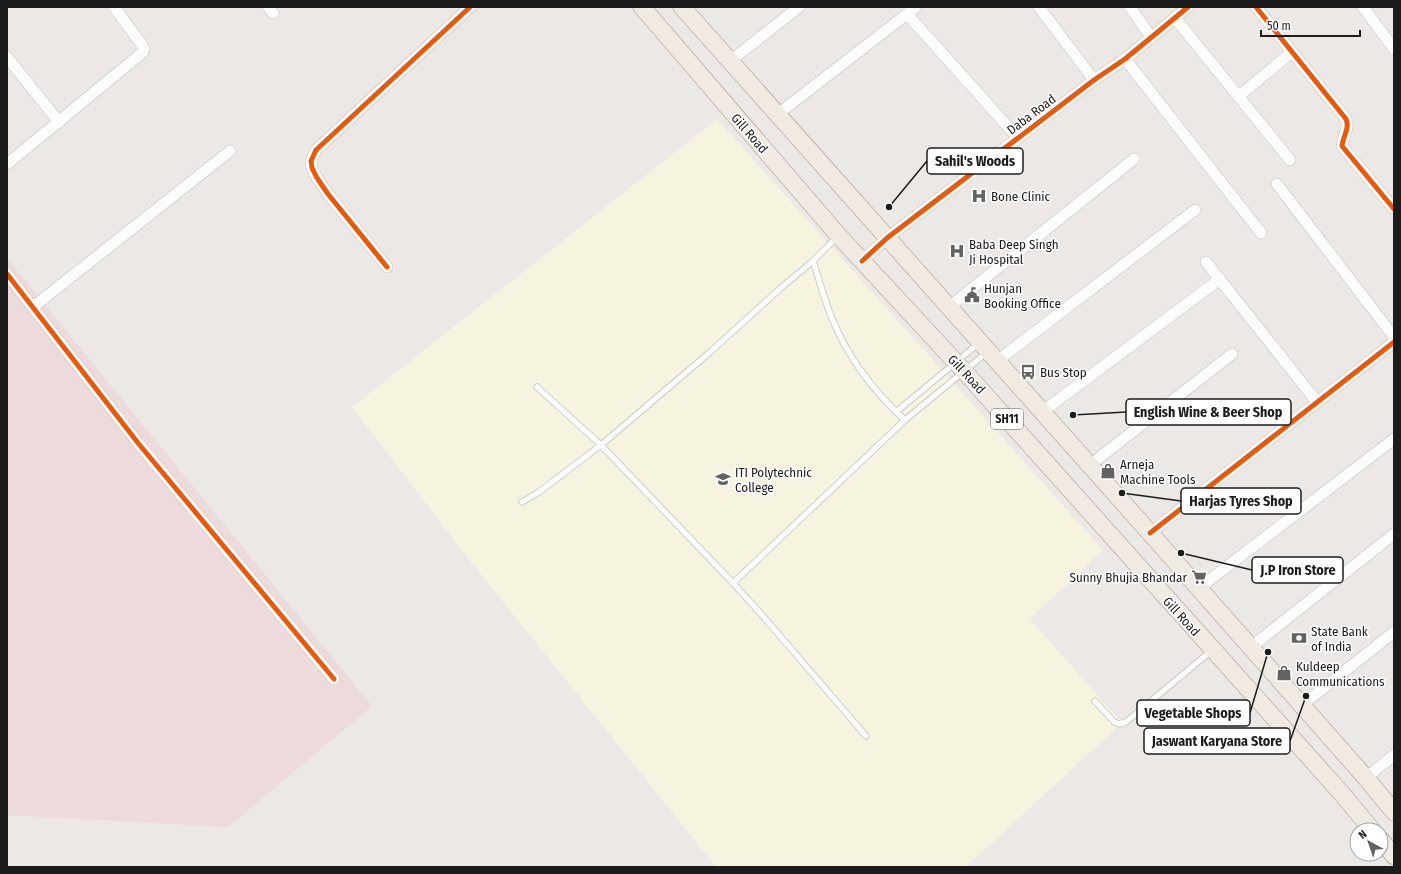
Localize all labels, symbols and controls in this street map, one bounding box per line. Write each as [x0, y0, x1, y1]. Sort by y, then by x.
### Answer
scale bar [1261, 12, 1360, 38]
text: 50 m [1267, 19, 1291, 33]
street label: Daba Road [1004, 91, 1059, 138]
street label: Gill Road [728, 110, 771, 156]
callout: Sahil's Woods [927, 148, 1023, 174]
text: Sahil's Woods [935, 153, 1015, 170]
hospital icon: Bone Clinic [970, 187, 988, 205]
place label: Bone Clinic [991, 189, 1051, 204]
place label: Baba Deep Singh Ji Hospital [969, 237, 1059, 267]
hospital icon: Baba Deep Singh Ji Hospital [948, 242, 966, 260]
place label: Hunjan Booking Office [984, 281, 1061, 311]
public building icon: Hunjan Booking Office [963, 286, 981, 304]
street label: Gill Road [945, 352, 988, 397]
bus stop icon: Bus Stop [1019, 363, 1037, 381]
place label: Bus Stop [1040, 365, 1087, 380]
callout: English Wine & Beer Shop [1126, 399, 1291, 425]
text: English Wine & Beer Shop [1134, 404, 1283, 421]
road number: SH11 [991, 409, 1023, 429]
place label: Arneja Machine Tools [1120, 457, 1196, 487]
shop icon: Arneja Machine Tools [1099, 462, 1117, 480]
place label: ITI Polytechnic College [735, 465, 812, 495]
school or university icon: ITI Polytechnic College [714, 470, 732, 488]
callout: Harjas Tyres Shop [1181, 488, 1301, 514]
text: Harjas Tyres Shop [1189, 493, 1293, 510]
callout: J.P Iron Store [1252, 557, 1343, 583]
text: J.P Iron Store [1259, 562, 1336, 579]
supermarket icon: Sunny Bhujia Bhandar [1190, 568, 1208, 586]
place label: Sunny Bhujia Bhandar [1069, 570, 1187, 585]
street label: Gill Road [1160, 594, 1203, 639]
place label: State Bank of India [1311, 624, 1369, 654]
bank icon: State Bank of India [1290, 629, 1308, 647]
place label: Kuldeep Communications [1296, 659, 1385, 689]
shop icon: Kuldeep Communications [1275, 664, 1293, 682]
callout: Vegetable Shops [1137, 700, 1250, 726]
text: Vegetable Shops [1144, 705, 1241, 722]
callout: Jaswant Karyana Store [1144, 728, 1290, 754]
text: Jaswant Karyana Store [1151, 733, 1282, 750]
north arrow [1349, 822, 1389, 862]
text: N [1356, 828, 1370, 842]

